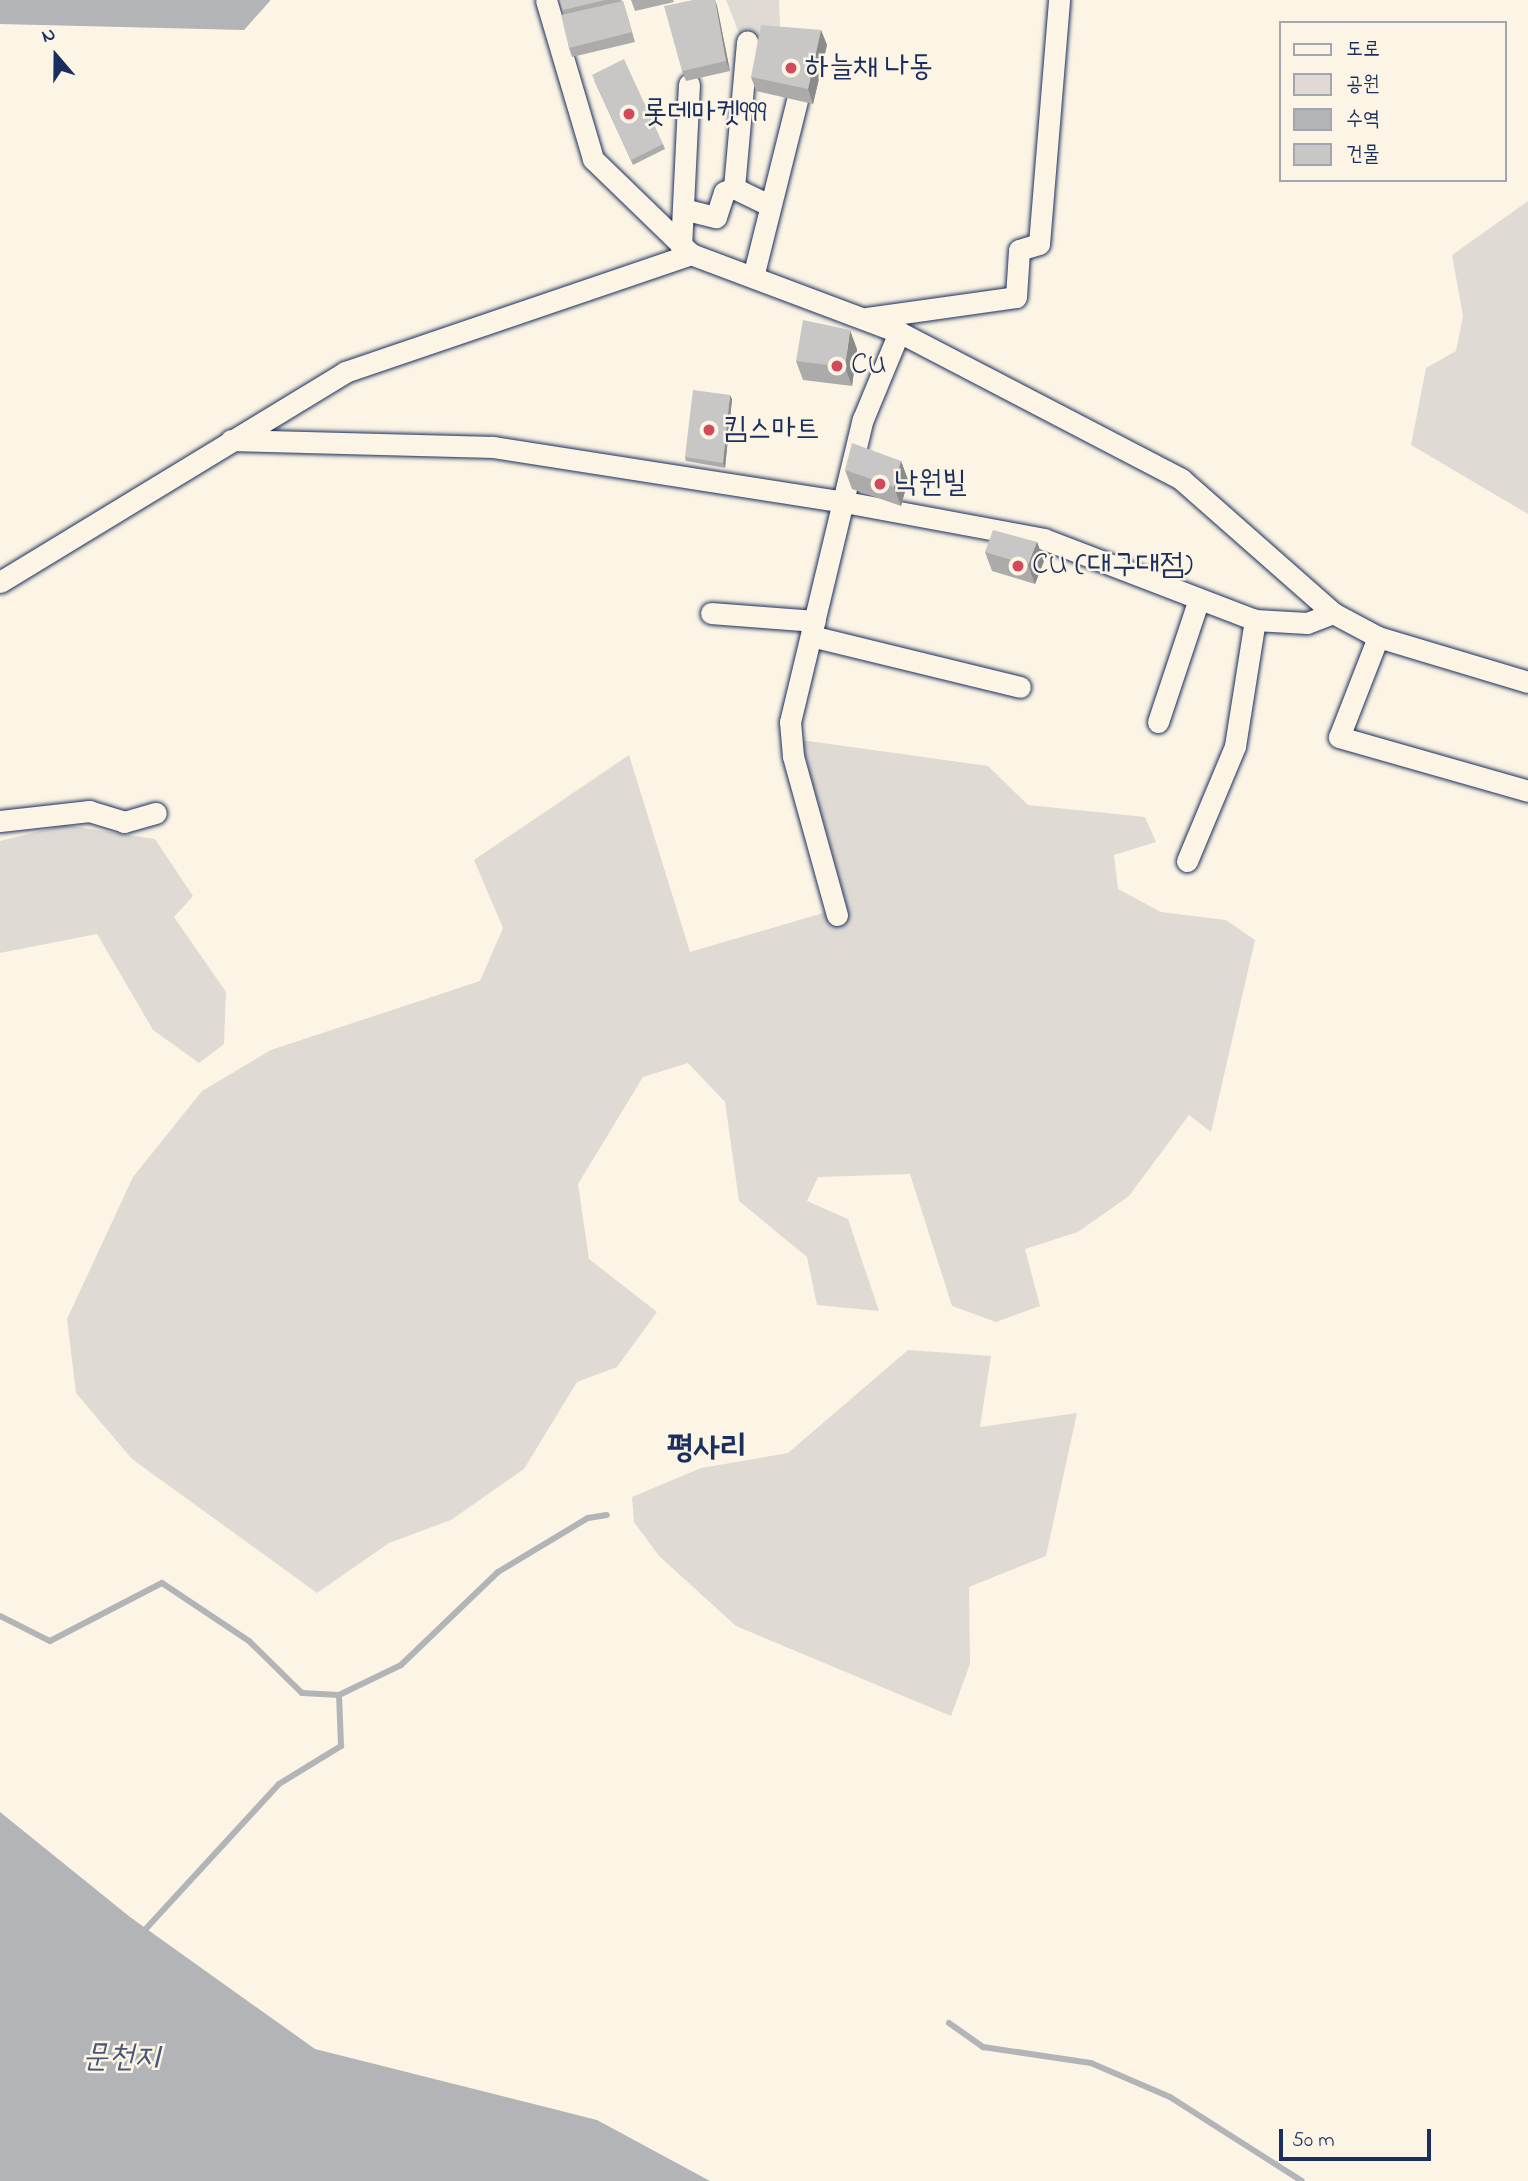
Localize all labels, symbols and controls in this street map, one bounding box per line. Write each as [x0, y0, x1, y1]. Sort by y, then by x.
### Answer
north arrow [21, 21, 91, 91]
text: N [38, 21, 59, 51]
legend [1280, 21, 1507, 182]
text: 도로 [1346, 35, 1380, 65]
place label: 하늘채 나동 [805, 50, 933, 86]
marker: 하늘채 나동 [783, 60, 799, 76]
text: 공원 [1346, 70, 1380, 100]
place label: 롯데마켓999 [643, 96, 767, 132]
text: 수역 [1346, 105, 1380, 135]
marker: 롯데마켓999 [621, 106, 637, 122]
text: 건물 [1346, 140, 1380, 170]
place label: CU [851, 348, 886, 384]
marker: CU [829, 358, 845, 374]
place label: 킴스마트 [723, 412, 820, 448]
marker: 킴스마트 [701, 422, 717, 438]
place label: 낙원빌 [894, 466, 966, 502]
marker: 낙원빌 [872, 476, 888, 492]
place label: CU (대구대점) [1032, 548, 1193, 584]
marker: CU (대구대점) [1010, 558, 1026, 574]
district label: 평사리 [667, 1430, 747, 1470]
water label: 문천지 [82, 2040, 160, 2078]
scale bar [1283, 2114, 1435, 2158]
text: 50 m [1292, 2126, 1335, 2156]

